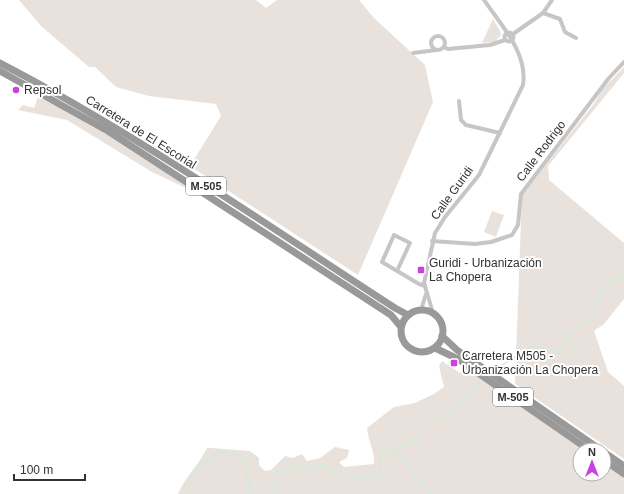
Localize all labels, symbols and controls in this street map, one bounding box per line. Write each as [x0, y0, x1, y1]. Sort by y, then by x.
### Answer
place label: Repsol [24, 83, 61, 97]
marker: Repsol [11, 85, 21, 95]
street label: Carretera de El Escorial [83, 92, 199, 172]
street label: Calle Rodrigo [514, 117, 569, 184]
street label: Calle Guridi [428, 164, 476, 222]
road number: M-505 [186, 177, 226, 195]
place label: Guridi - Urbanización La Chopera [429, 256, 542, 284]
marker: Guridi - Urbanización La Chopera [416, 265, 426, 275]
place label: Carretera M505 - Urbanización La Chopera [462, 349, 598, 377]
marker: Carretera M505 - Urbanización La Chopera [449, 358, 459, 368]
road number: M-505 [493, 388, 533, 406]
north arrow [572, 442, 612, 482]
text: N [588, 446, 596, 458]
scale bar [14, 456, 85, 482]
text: 100 m [20, 463, 53, 477]

